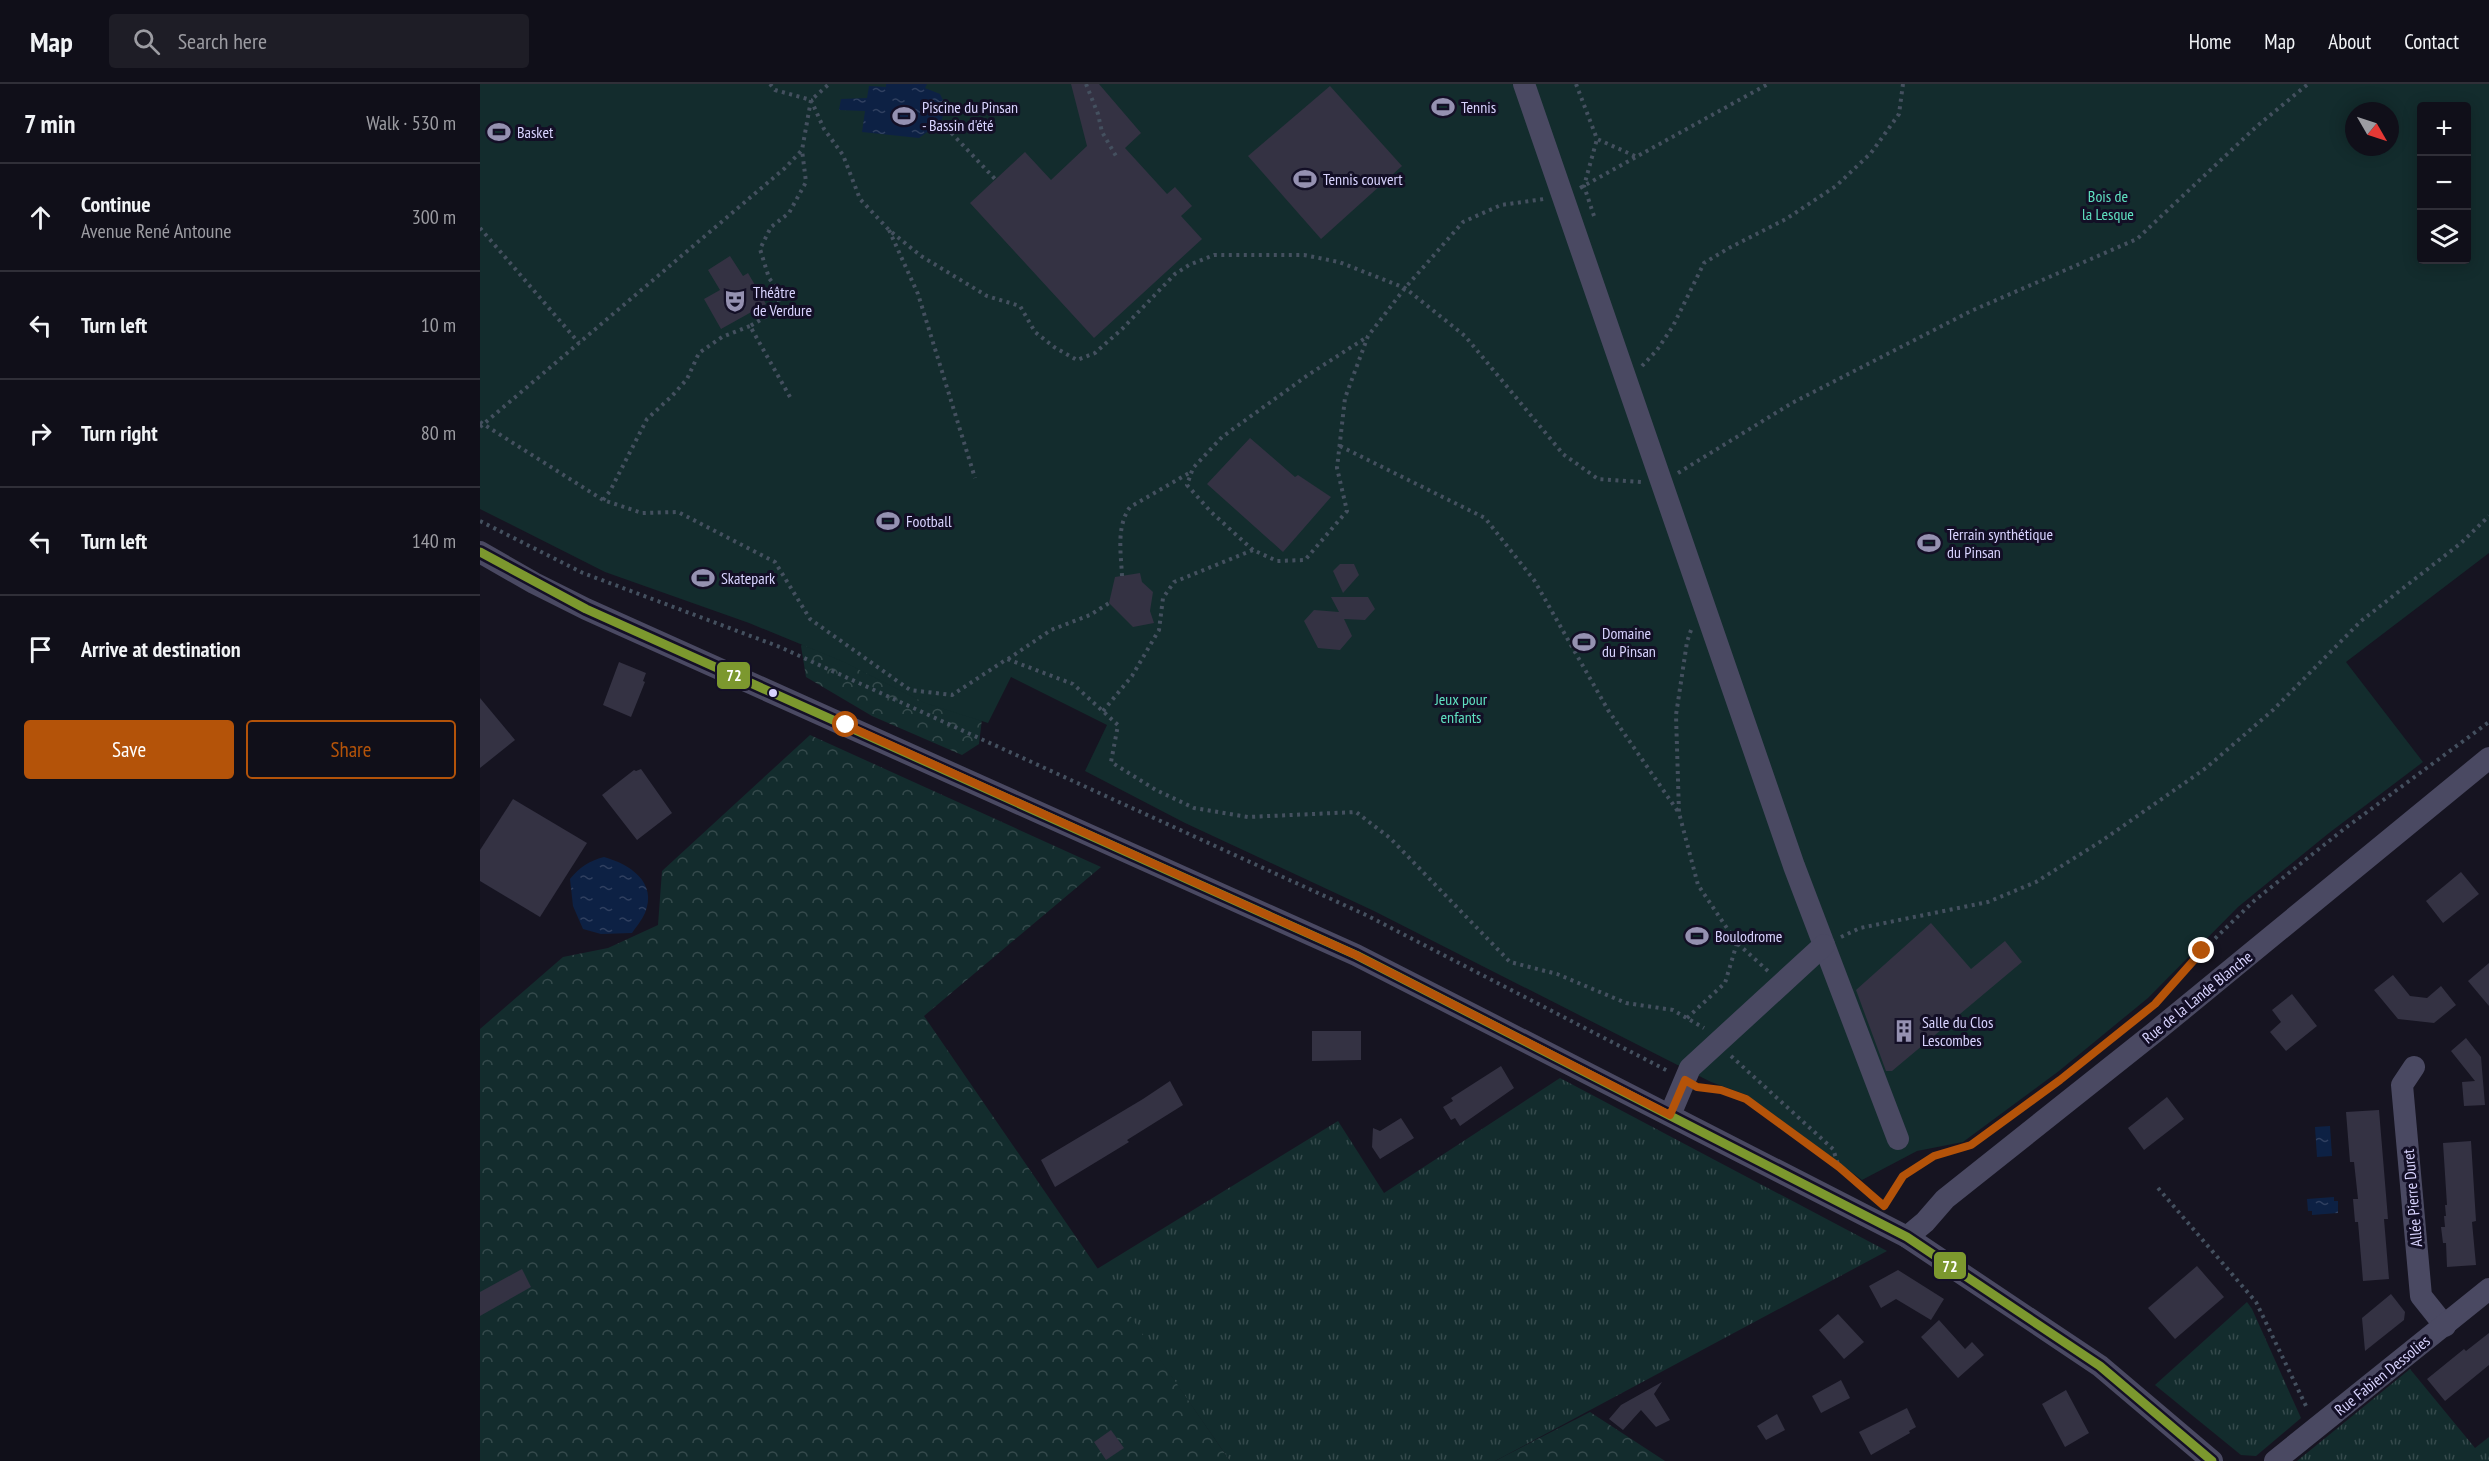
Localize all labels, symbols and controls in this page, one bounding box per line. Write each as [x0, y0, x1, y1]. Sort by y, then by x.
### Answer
search box [109, 14, 529, 68]
text: Map [30, 23, 73, 60]
icon: search [130, 25, 163, 58]
text: Search here [178, 27, 267, 55]
text: Home [2189, 28, 2231, 55]
text: Map [2264, 28, 2295, 55]
text: About [2328, 28, 2371, 55]
text: Contact [2404, 28, 2459, 55]
sports icon: Tennis [1430, 94, 1456, 120]
place label: Piscine du Pinsan - Bassin d'été [922, 97, 1018, 135]
place label: Tennis [1461, 97, 1496, 117]
north arrow [2345, 102, 2399, 156]
map controls [2417, 102, 2471, 264]
button: + [2417, 102, 2471, 156]
sports icon: Piscine du Pinsan - Bassin d'été [891, 103, 917, 129]
text: 7 min [24, 107, 75, 140]
text: Walk · 530 m [366, 110, 456, 136]
sports icon: Basket [486, 119, 512, 145]
place label: Basket [517, 122, 554, 142]
button: − [2417, 156, 2471, 210]
sports icon: Tennis couvert [1292, 166, 1318, 192]
place label: Tennis couvert [1323, 169, 1403, 189]
park label: Bois de la Lesque [2082, 186, 2134, 224]
text: Continue [81, 190, 151, 218]
icon: ahead [24, 201, 57, 234]
text: 300 m [412, 204, 456, 230]
button: layers [2417, 210, 2471, 264]
text: Avenue René Antoune [81, 218, 232, 244]
place label: Théâtre de Verdure [753, 282, 812, 320]
theatre icon: Théâtre de Verdure [722, 288, 748, 314]
icon: left [24, 309, 57, 342]
text: Turn left [81, 311, 147, 339]
text: 10 m [421, 312, 456, 338]
icon: right [24, 417, 57, 450]
text: Turn right [81, 419, 158, 447]
text: 80 m [421, 420, 456, 446]
sports icon: Football [875, 508, 901, 534]
place label: Football [906, 511, 952, 531]
place label: Terrain synthétique du Pinsan [1947, 524, 2053, 562]
icon: left [24, 525, 57, 558]
text: Turn left [81, 527, 147, 555]
text: 140 m [412, 528, 456, 554]
sports icon: Terrain synthétique du Pinsan [1916, 530, 1942, 556]
sports icon: Skatepark [690, 565, 716, 591]
place label: Skatepark [721, 568, 776, 588]
place label: Domaine du Pinsan [1602, 623, 1656, 661]
sports icon: Domaine du Pinsan [1571, 629, 1597, 655]
icon: arrive [24, 633, 57, 666]
text: Arrive at destination [81, 635, 241, 663]
line badge: 72 [716, 661, 751, 690]
text: 72 [726, 665, 742, 685]
unlabelled marker [767, 687, 779, 699]
park label: Jeux pour enfants [1434, 689, 1488, 727]
route start [832, 711, 858, 737]
button: Save [24, 720, 234, 779]
button: Share [246, 720, 456, 779]
sports icon: Boulodrome [1684, 923, 1710, 949]
place label: Boulodrome [1715, 926, 1782, 946]
route end [2188, 937, 2214, 963]
street label: Rue de la Lande Blanche [2138, 946, 2256, 1048]
place label: Salle du Clos Lescombes [1922, 1012, 1993, 1050]
building icon: Salle du Clos Lescombes [1891, 1018, 1917, 1044]
street label: Allée Pierre Duret [2398, 1148, 2426, 1248]
line badge: 72 [1933, 1251, 1967, 1280]
text: 72 [1942, 1256, 1958, 1276]
street label: Rue Fabien Dessolies [2330, 1330, 2434, 1420]

